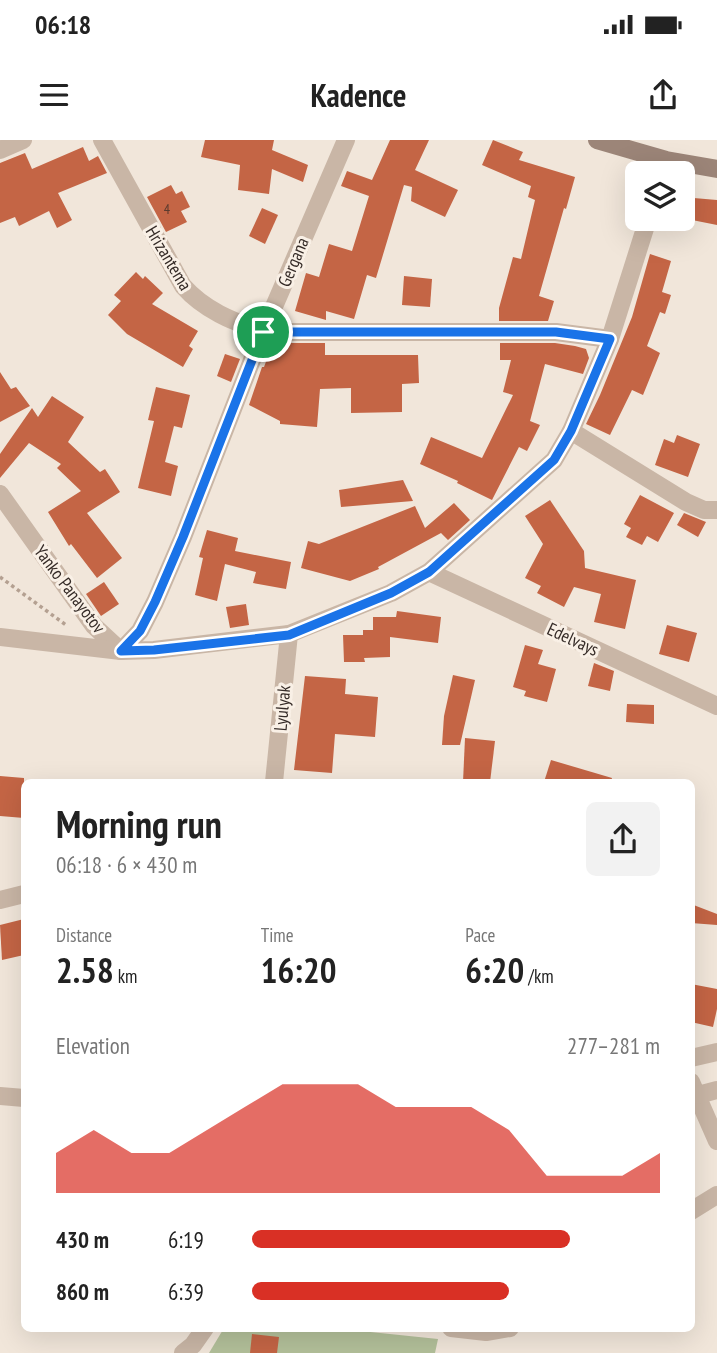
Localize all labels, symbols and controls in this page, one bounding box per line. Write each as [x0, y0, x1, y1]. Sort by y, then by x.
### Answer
text: 06:18 [35, 8, 91, 41]
text: Kadence [310, 74, 407, 116]
icon: menu [35, 76, 73, 114]
icon: share [644, 76, 682, 114]
map controls [625, 161, 695, 231]
button: layers [625, 161, 695, 231]
house number: 4 [164, 200, 171, 218]
street label: Hrizantema [141, 222, 197, 294]
street label: Gergana [272, 234, 314, 290]
pin [233, 302, 293, 362]
icon: arrive [244, 313, 282, 351]
street label: Yanko Panayotov [29, 540, 111, 638]
street label: Edelvays [544, 617, 602, 661]
street label: Lyulyak [269, 684, 295, 732]
text: Morning run [56, 799, 222, 848]
button: share [586, 802, 660, 876]
text: 06:18 · 6 × 430 m [56, 850, 197, 879]
text: Distance [56, 923, 112, 947]
text: Time [261, 923, 294, 947]
text: Pace [465, 923, 495, 947]
text: 2.58 [56, 947, 114, 993]
text: 16:20 [261, 947, 336, 993]
text: 6:20 [465, 947, 524, 993]
text: km [114, 964, 137, 988]
text: /km [524, 964, 554, 988]
text: Elevation [56, 1031, 130, 1060]
text: 277–281 m [567, 1031, 660, 1060]
text: 430 m [56, 1225, 109, 1254]
text: 6:19 [168, 1225, 204, 1254]
text: 860 m [56, 1277, 109, 1306]
text: 6:39 [168, 1277, 204, 1306]

